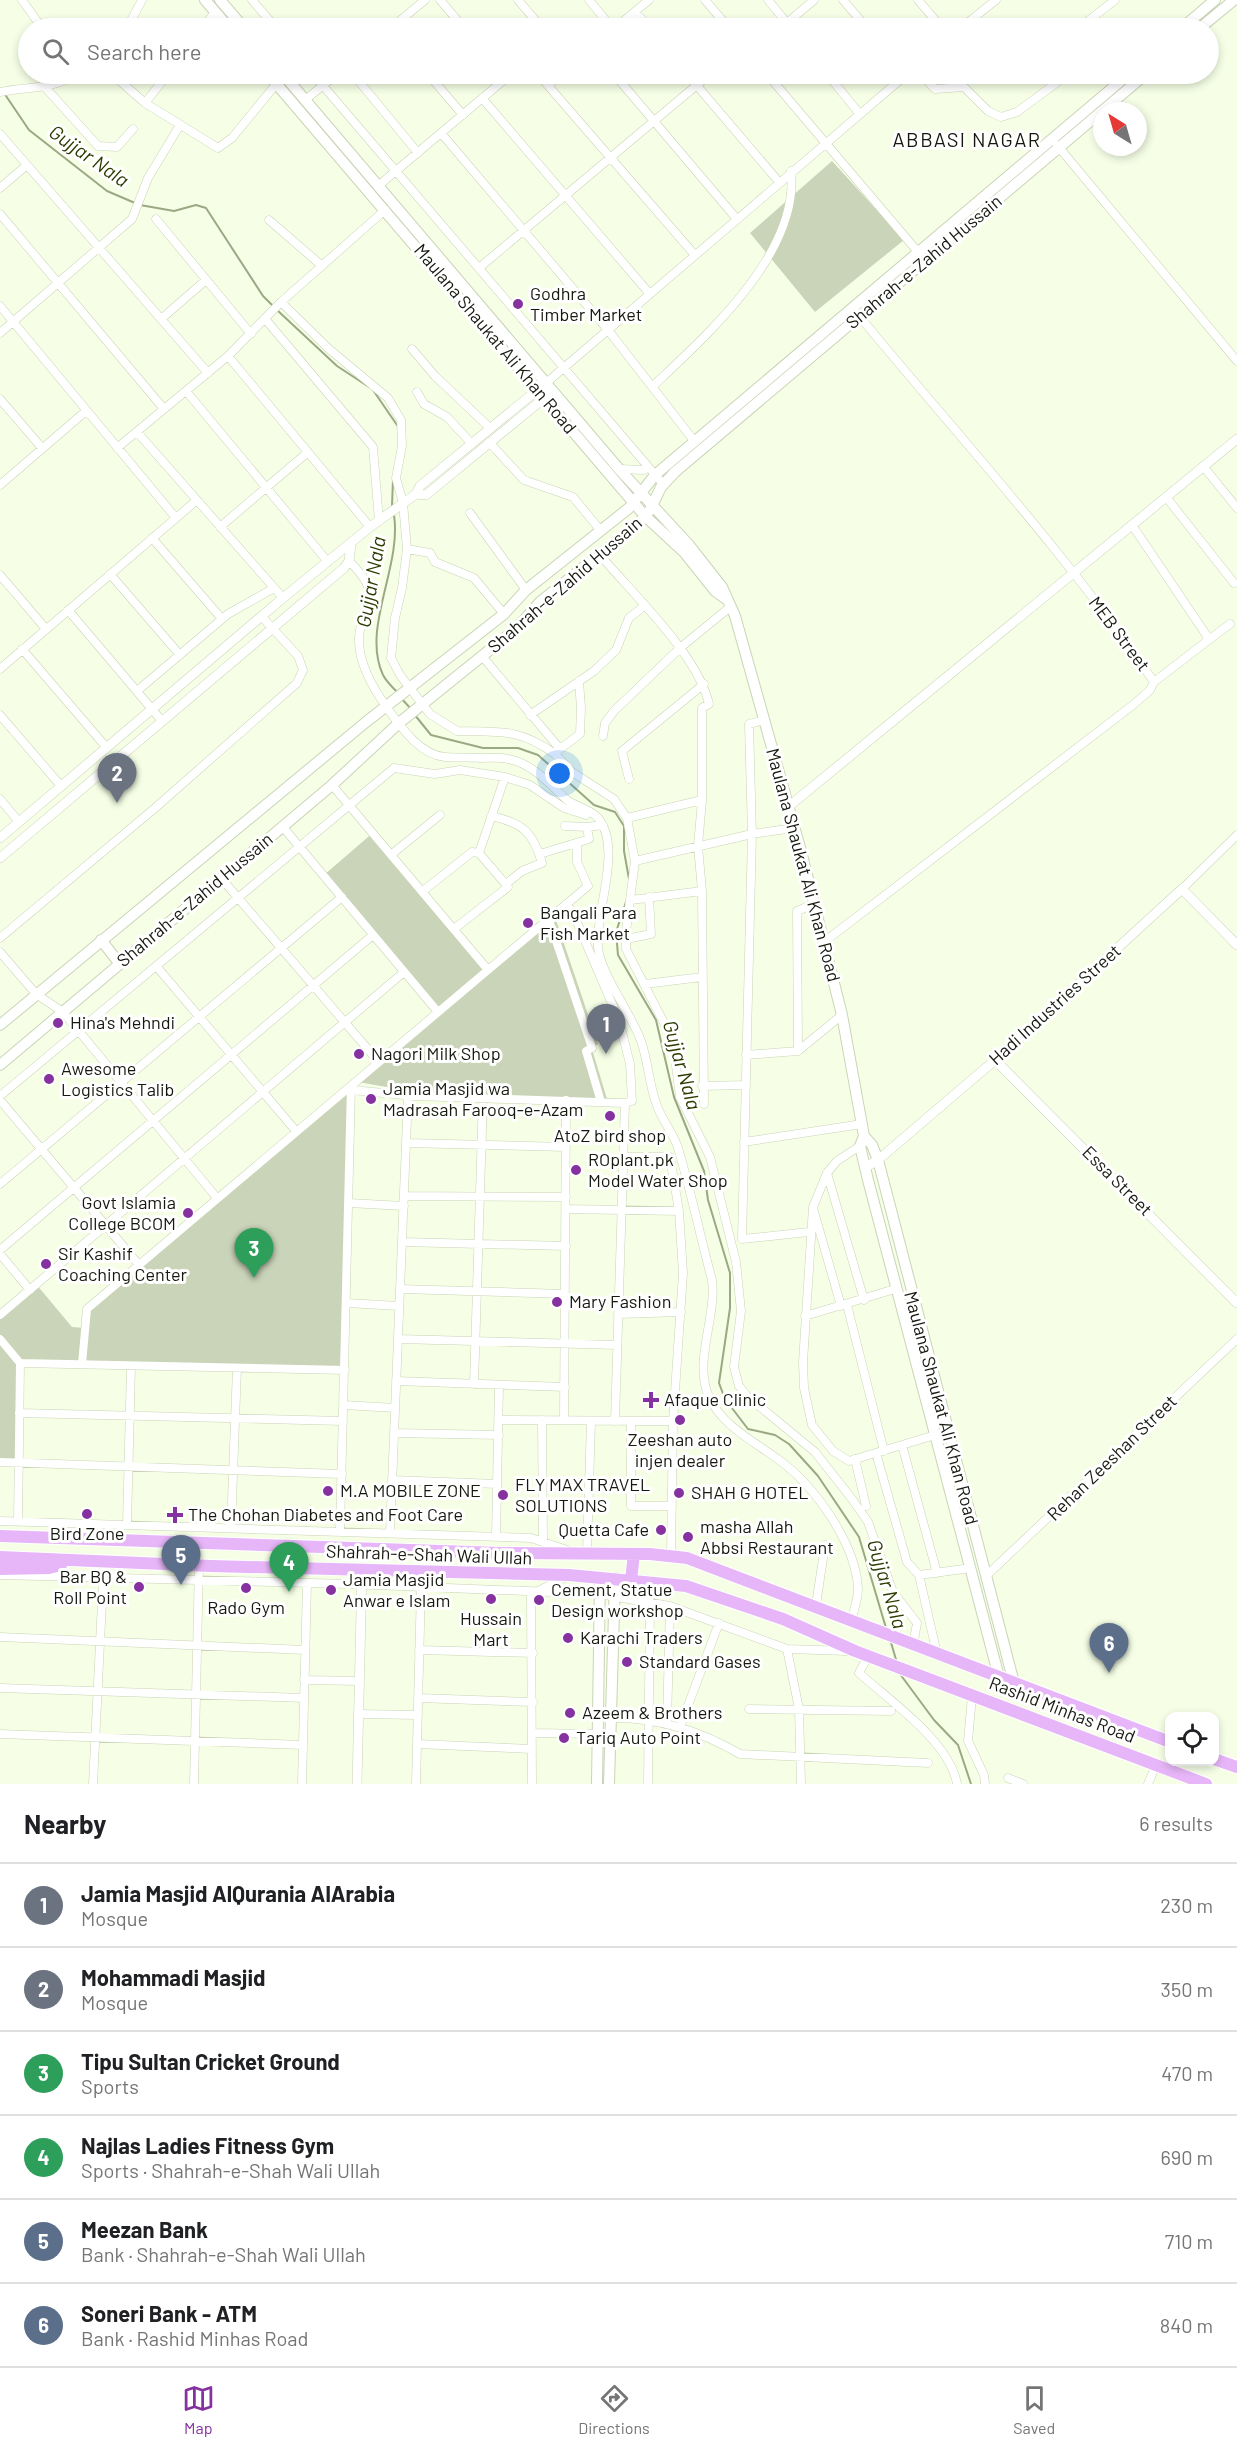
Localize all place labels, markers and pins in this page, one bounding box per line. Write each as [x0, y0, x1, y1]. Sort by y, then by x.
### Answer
place label: Godhra Timber Market [530, 282, 642, 325]
marker: Godhra Timber Market [511, 297, 525, 311]
pin: 2 [98, 754, 136, 803]
place label: Bangali Para Fish Market [540, 901, 637, 944]
marker: Bangali Para Fish Market [521, 916, 535, 930]
pin: 1 [586, 1004, 626, 1054]
place label: Hina's Mehndi [70, 1011, 175, 1033]
marker: Hina's Mehndi [51, 1016, 65, 1030]
place label: Nagori Milk Shop [371, 1042, 501, 1064]
marker: Nagori Milk Shop [352, 1047, 366, 1061]
place label: Awesome Logistics Talib [61, 1057, 174, 1100]
marker: Awesome Logistics Talib [42, 1072, 56, 1086]
place label: Jamia Masjid wa Madrasah Farooq-e-Azam [383, 1077, 583, 1120]
marker: Jamia Masjid wa Madrasah Farooq-e-Azam [364, 1092, 378, 1106]
marker: AtoZ bird shop [603, 1109, 617, 1123]
place label: AtoZ bird shop [554, 1124, 666, 1146]
place label: ROplant.pk Model Water Shop [588, 1148, 728, 1191]
marker: ROplant.pk Model Water Shop [569, 1163, 583, 1177]
place label: Govt Islamia College BCOM [68, 1191, 176, 1234]
marker: Govt Islamia College BCOM [181, 1206, 195, 1220]
pin: 3 [234, 1228, 274, 1278]
place label: Sir Kashif Coaching Center [58, 1242, 188, 1285]
marker: Sir Kashif Coaching Center [39, 1257, 53, 1271]
place label: Mary Fashion [569, 1290, 671, 1312]
marker: Mary Fashion [550, 1295, 564, 1309]
place label: Afaque Clinic [664, 1388, 766, 1410]
marker: Afaque Clinic [642, 1391, 660, 1409]
marker: Zeeshan auto injen dealer [673, 1413, 687, 1427]
place label: Zeeshan auto injen dealer [628, 1428, 732, 1471]
place label: FLY MAX TRAVEL SOLUTIONS [515, 1473, 650, 1516]
place label: M.A MOBILE ZONE [340, 1479, 481, 1501]
place label: SHAH G HOTEL [691, 1481, 809, 1503]
marker: M.A MOBILE ZONE [321, 1484, 335, 1498]
marker: SHAH G HOTEL [672, 1486, 686, 1500]
marker: FLY MAX TRAVEL SOLUTIONS [496, 1488, 510, 1502]
place label: The Chohan Diabetes and Foot Care [188, 1503, 463, 1525]
marker: The Chohan Diabetes and Foot Care [166, 1506, 184, 1524]
marker: Bird Zone [80, 1507, 94, 1521]
place label: masha Allah Abbsi Restaurant [700, 1515, 834, 1558]
place label: Quetta Cafe [559, 1518, 649, 1540]
place label: Bird Zone [50, 1522, 124, 1544]
marker: Quetta Cafe [654, 1523, 668, 1537]
marker: masha Allah Abbsi Restaurant [681, 1530, 695, 1544]
pin: 5 [162, 1536, 201, 1585]
pin: 4 [270, 1542, 308, 1592]
place label: Bar BQ & Roll Point [53, 1565, 127, 1608]
place label: Jamia Masjid Anwar e Islam [343, 1568, 450, 1611]
place label: Cement, Statue Design workshop [551, 1578, 684, 1621]
marker: Bar BQ & Roll Point [132, 1580, 146, 1594]
marker: Rado Gym [239, 1581, 253, 1595]
marker: Jamia Masjid Anwar e Islam [324, 1583, 338, 1597]
marker: Hussain Mart [484, 1592, 498, 1606]
marker: Cement, Statue Design workshop [532, 1593, 546, 1607]
place label: Rado Gym [207, 1596, 285, 1618]
place label: Hussain Mart [460, 1607, 522, 1650]
pin: 6 [1090, 1624, 1128, 1673]
place label: Karachi Traders [580, 1626, 703, 1648]
marker: Karachi Traders [561, 1631, 575, 1645]
place label: Standard Gases [639, 1650, 761, 1672]
marker: Standard Gases [620, 1655, 634, 1669]
place label: Azeem & Brothers [582, 1701, 722, 1723]
marker: Azeem & Brothers [563, 1706, 577, 1720]
place label: Tariq Auto Point [576, 1726, 701, 1748]
marker: Tariq Auto Point [557, 1731, 571, 1745]

